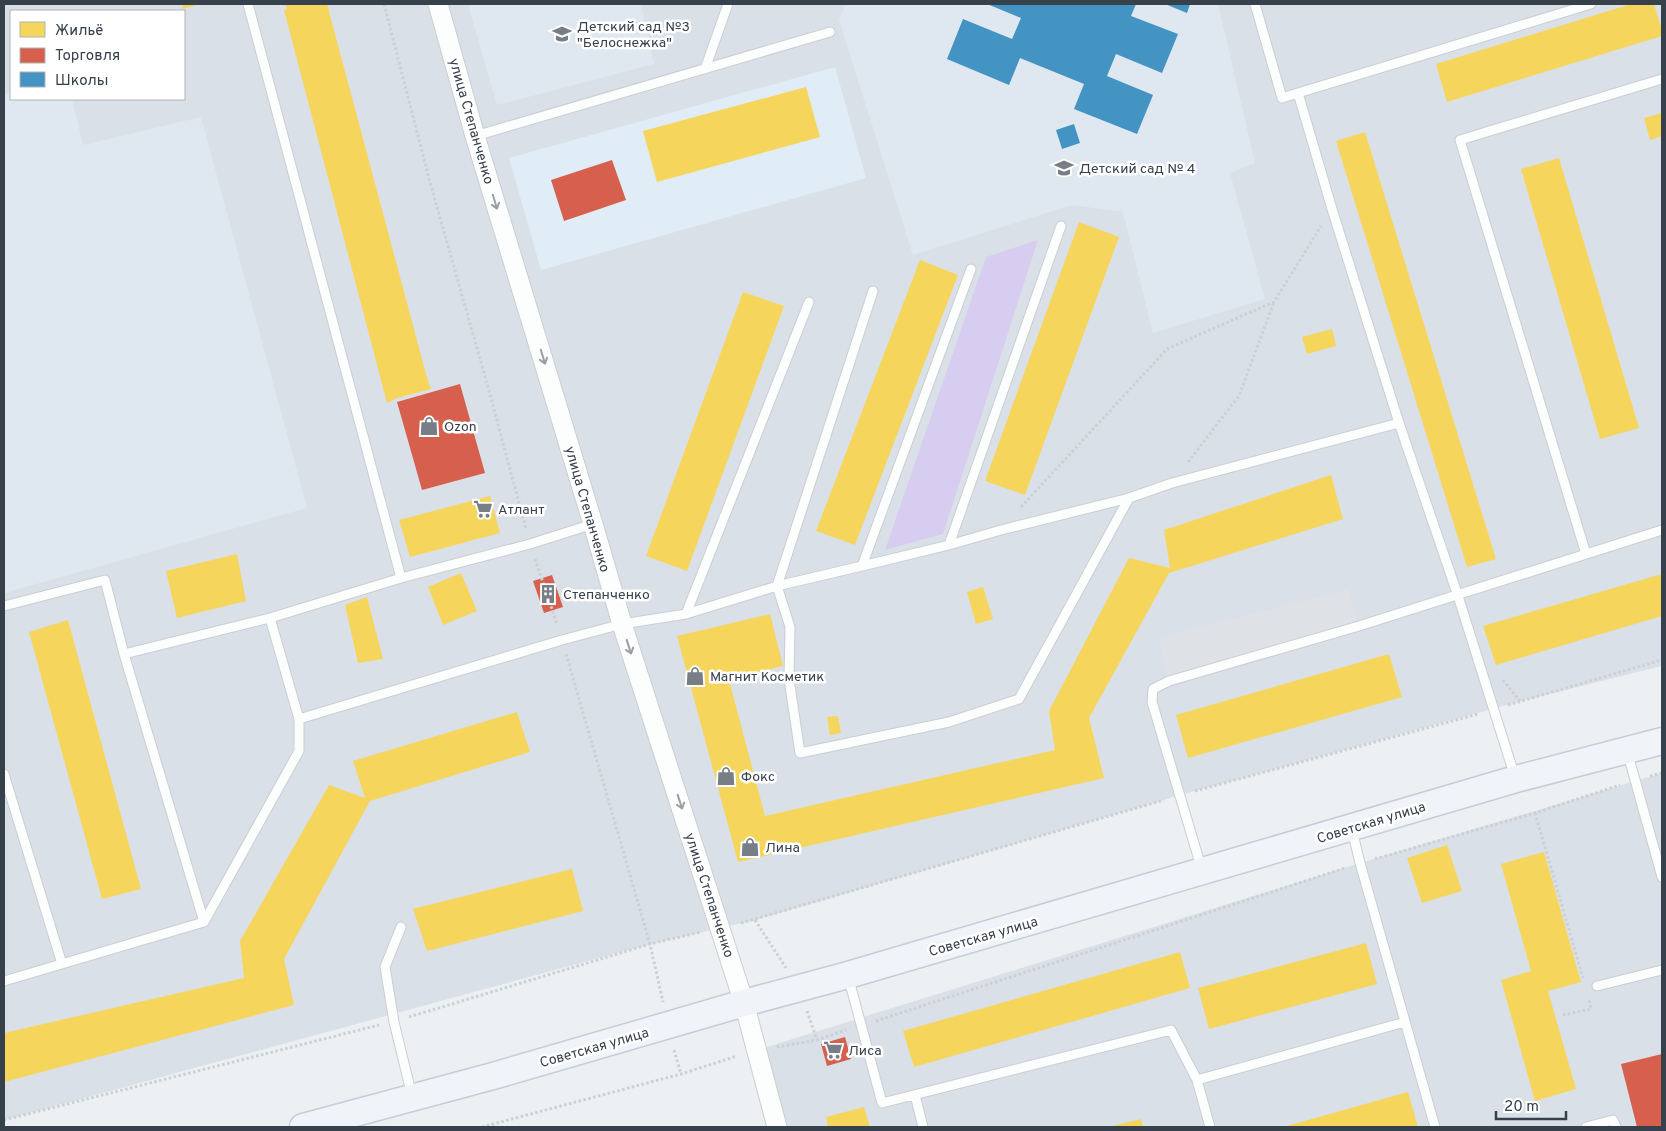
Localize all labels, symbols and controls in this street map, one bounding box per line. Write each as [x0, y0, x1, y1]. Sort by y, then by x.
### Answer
legend [10, 10, 185, 100]
place label: Детский сад №3 "Белоснежка" [577, 19, 690, 52]
text: Жильё [55, 22, 103, 41]
school or university icon: Детский сад №3 "Белоснежка" [551, 23, 573, 45]
text: Торговля [55, 47, 120, 66]
street label: улица Степанченко [444, 56, 497, 187]
text: Школы [55, 72, 109, 91]
school or university icon: Детский сад № 4 [1053, 157, 1075, 179]
place label: Детский сад № 4 [1079, 161, 1195, 178]
one-way arrow [491, 194, 501, 210]
one-way arrow [538, 349, 548, 365]
shop icon: Ozon [418, 415, 440, 437]
place label: Ozon [444, 419, 477, 436]
street label: улица Степанченко [560, 444, 613, 575]
supermarket icon: Атлант [472, 498, 494, 520]
place label: Атлант [498, 502, 545, 519]
building icon: Степанченко [537, 583, 559, 605]
place label: Степанченко [563, 587, 650, 604]
one-way arrow [625, 639, 634, 655]
shop icon: Магнит Косметик [684, 665, 706, 687]
place label: Магнит Косметик [710, 669, 824, 686]
shop icon: Фокс [715, 765, 737, 787]
place label: Фокс [741, 769, 775, 786]
one-way arrow [675, 793, 685, 809]
street label: Советская улица [1315, 799, 1428, 848]
street label: улица Степанченко [680, 831, 737, 960]
shop icon: Лина [739, 836, 761, 858]
place label: Лина [765, 840, 800, 857]
street label: Советская улица [927, 914, 1040, 961]
street label: Советская улица [538, 1025, 651, 1072]
supermarket icon: Лиса [822, 1039, 844, 1061]
place label: Лиса [848, 1043, 882, 1060]
scale bar [1496, 1088, 1566, 1120]
text: 20 m [1504, 1098, 1539, 1117]

